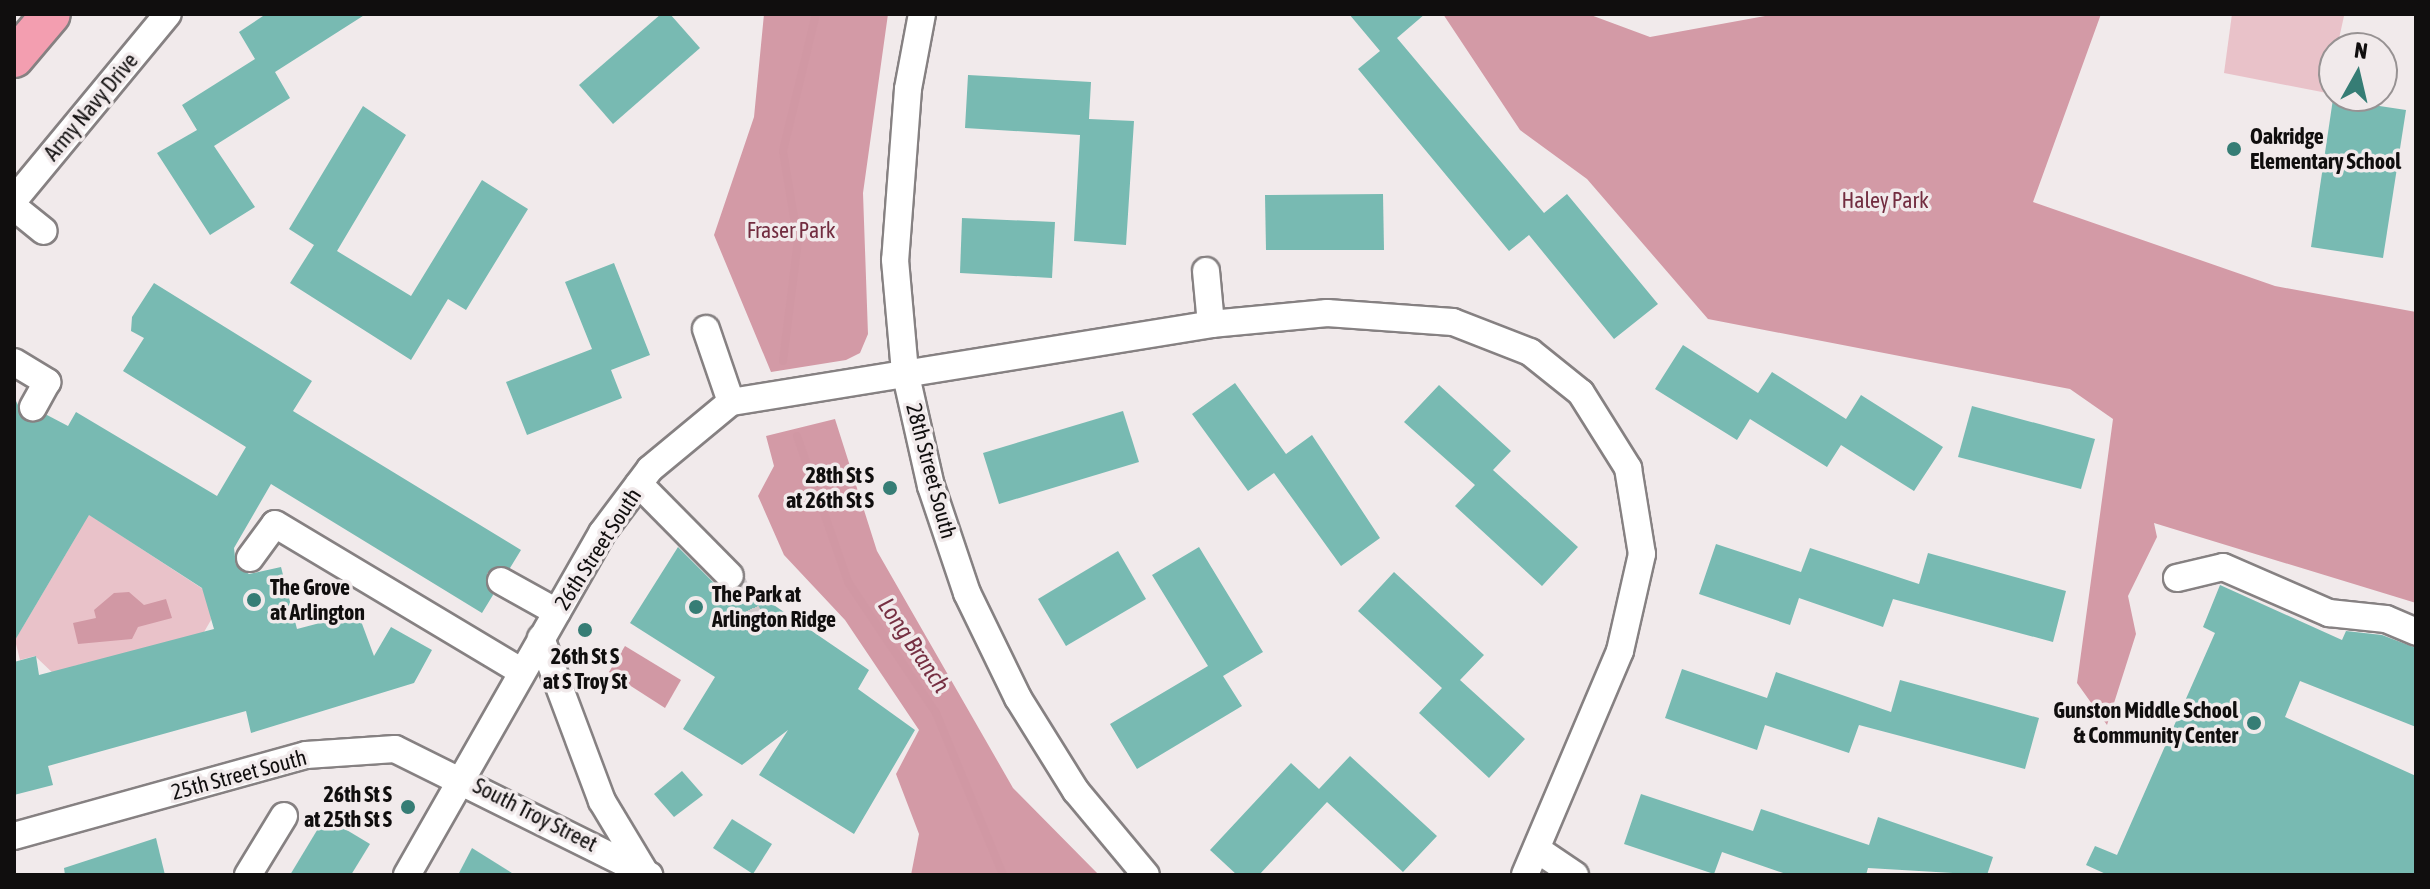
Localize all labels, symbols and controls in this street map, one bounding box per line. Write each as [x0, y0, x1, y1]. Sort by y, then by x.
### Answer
north arrow [2318, 32, 2398, 112]
text: N [2353, 36, 2369, 64]
street label: Army Navy Drive [38, 48, 144, 166]
place label: Oakridge Elementary School [2250, 123, 2401, 174]
marker: Oakridge Elementary School [2225, 140, 2243, 158]
park label: Haley Park [1841, 188, 1929, 214]
park label: Fraser Park [747, 218, 835, 244]
street label: 28th Street South [900, 400, 962, 542]
place label: 28th St S at 26th St S [786, 462, 874, 514]
marker: 28th St S at 26th St S [881, 479, 899, 497]
street label: 26th Street South [549, 483, 647, 615]
place label: The Grove at Arlington [270, 574, 365, 626]
place label: The Park at Arlington Ridge [712, 581, 836, 632]
marker: The Grove at Arlington [245, 591, 263, 609]
water label: Long Branch [872, 592, 956, 698]
marker: The Park at Arlington Ridge [687, 598, 705, 616]
marker: 26th St S at S Troy St [576, 621, 594, 639]
place label: 26th St S at S Troy St [543, 643, 627, 694]
place label: Gunston Middle School & Community Center [2053, 697, 2238, 748]
marker: Gunston Middle School & Community Center [2245, 714, 2263, 732]
street label: 25th Street South [168, 744, 310, 806]
street label: South Troy Street [469, 772, 601, 858]
place label: 26th St S at 25th St S [304, 781, 392, 832]
marker: 26th St S at 25th St S [399, 798, 417, 816]

